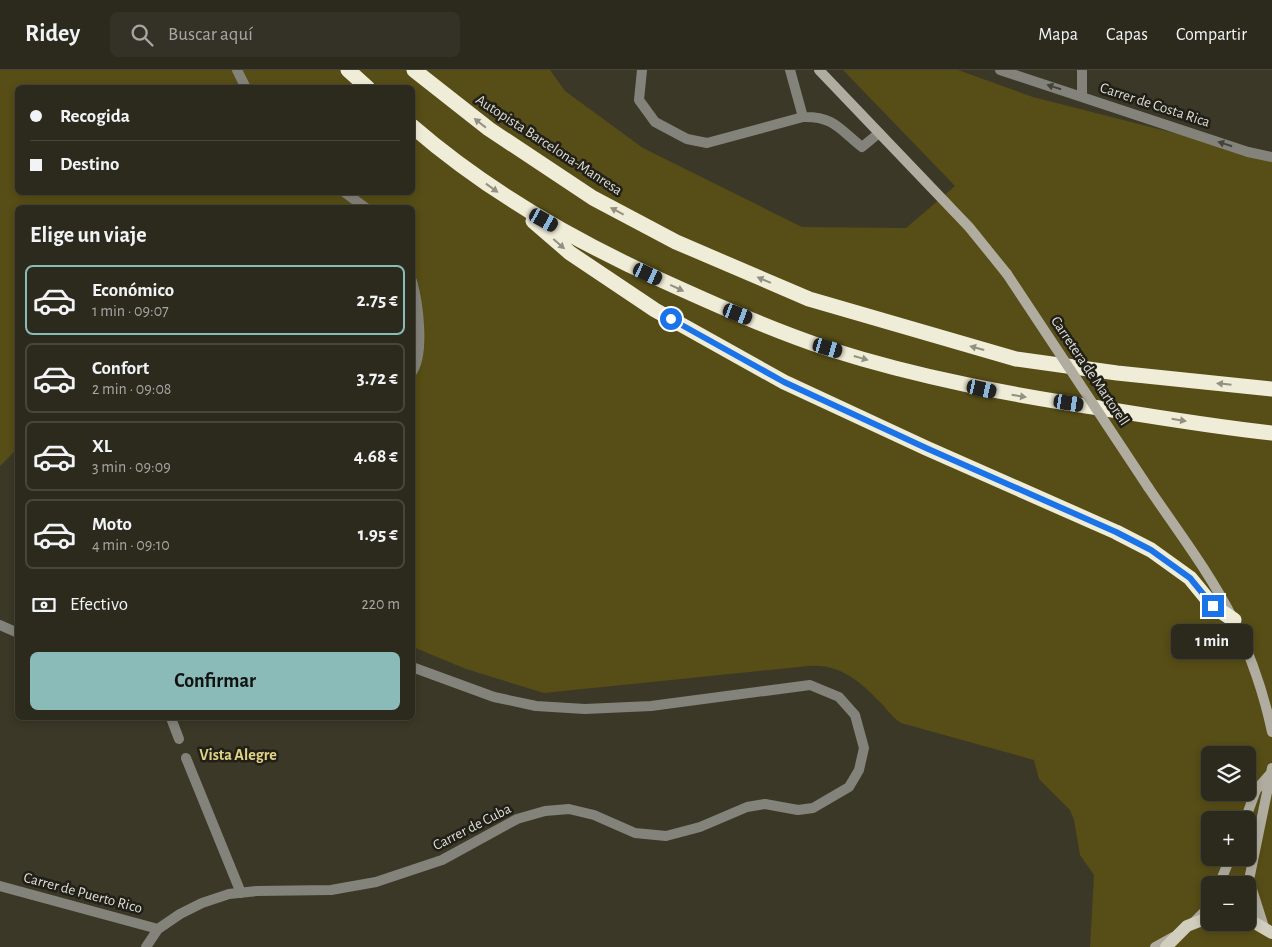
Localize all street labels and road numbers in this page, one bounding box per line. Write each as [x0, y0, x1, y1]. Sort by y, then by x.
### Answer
street label: Carrer de Costa Rica [1098, 80, 1212, 130]
street label: Autopista Barcelona-Manresa [473, 92, 625, 198]
street label: Carretera de Martorell [1048, 314, 1132, 428]
street label: Carrer de Cuba [430, 801, 514, 853]
street label: Carrer de Puerto Rico [22, 870, 144, 916]

